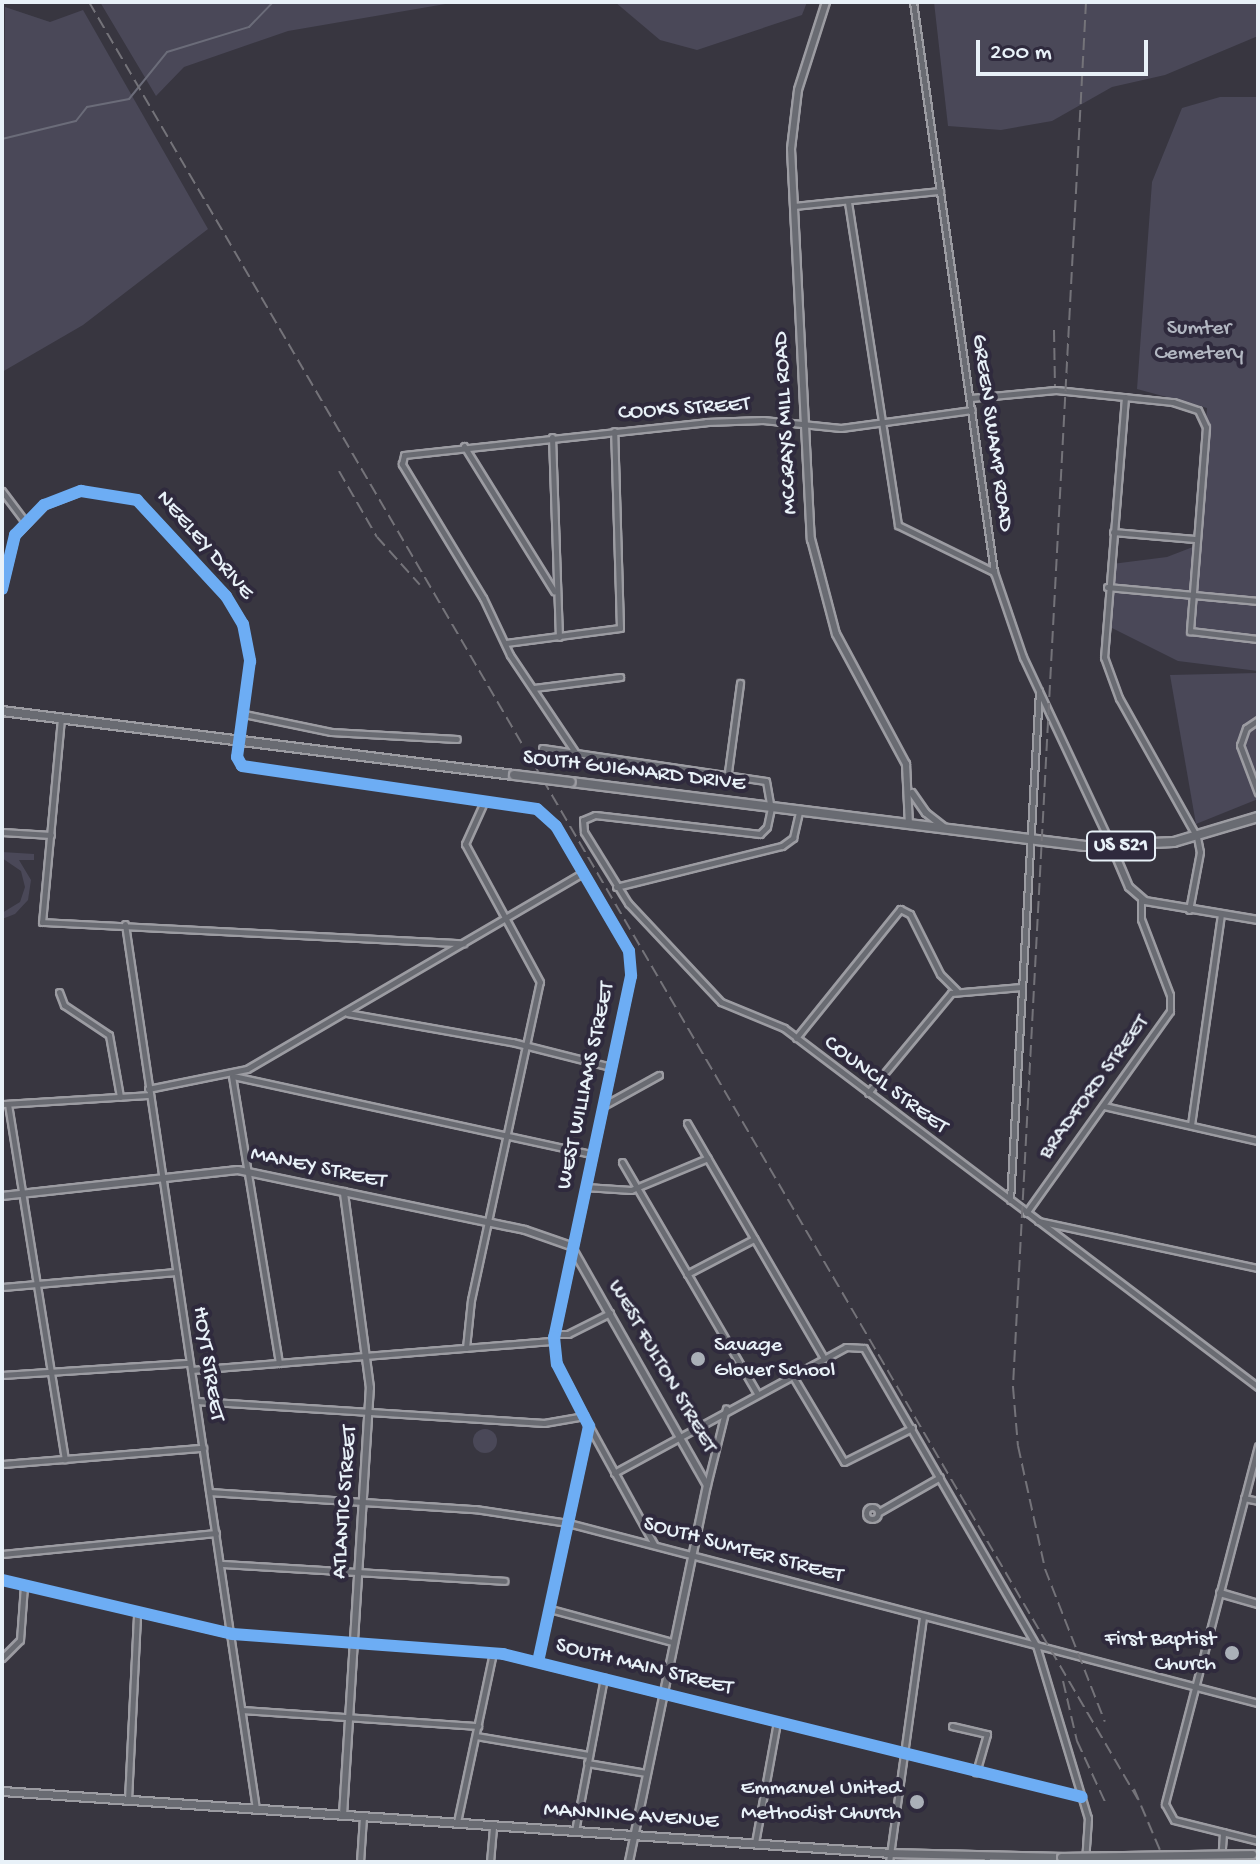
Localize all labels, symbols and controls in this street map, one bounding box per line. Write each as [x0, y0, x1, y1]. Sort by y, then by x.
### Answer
scale bar [980, 24, 1152, 74]
text: 200 m [990, 39, 1052, 68]
park label: Sumter Cemetery [1154, 316, 1244, 368]
street label: MCCRAYS MILL ROAD [769, 331, 805, 515]
street label: GREEN SWAMP ROAD [964, 333, 1018, 533]
street label: COOKS STREET [617, 392, 751, 428]
street label: NEELEY DRIVE [149, 486, 259, 606]
street label: SOUTH GUIGNARD DRIVE [521, 745, 747, 799]
road number: US 521 [1085, 830, 1157, 862]
street label: WEST WILLIAMS STREET [552, 980, 622, 1192]
street label: BRADFORD STREET [1034, 1011, 1156, 1165]
street label: COUNCIL STREET [818, 1031, 952, 1141]
street label: MANEY STREET [248, 1142, 388, 1196]
street label: WEST FULTON STREET [601, 1276, 721, 1458]
street label: HOYT STREET [185, 1305, 229, 1423]
place label: Savage Glover School [714, 1333, 835, 1384]
marker: Savage Glover School [689, 1350, 707, 1368]
street label: ATLANTIC STREET [327, 1424, 365, 1580]
street label: SOUTH SUMTER STREET [640, 1512, 846, 1590]
place label: First Baptist Church [1105, 1627, 1216, 1678]
street label: SOUTH MAIN STREET [553, 1633, 735, 1703]
marker: First Baptist Church [1223, 1644, 1241, 1662]
place label: Emmanuel United Methodist Church [741, 1776, 901, 1828]
marker: Emmanuel United Methodist Church [908, 1793, 926, 1811]
street label: MANNING AVENUE [543, 1798, 719, 1836]

